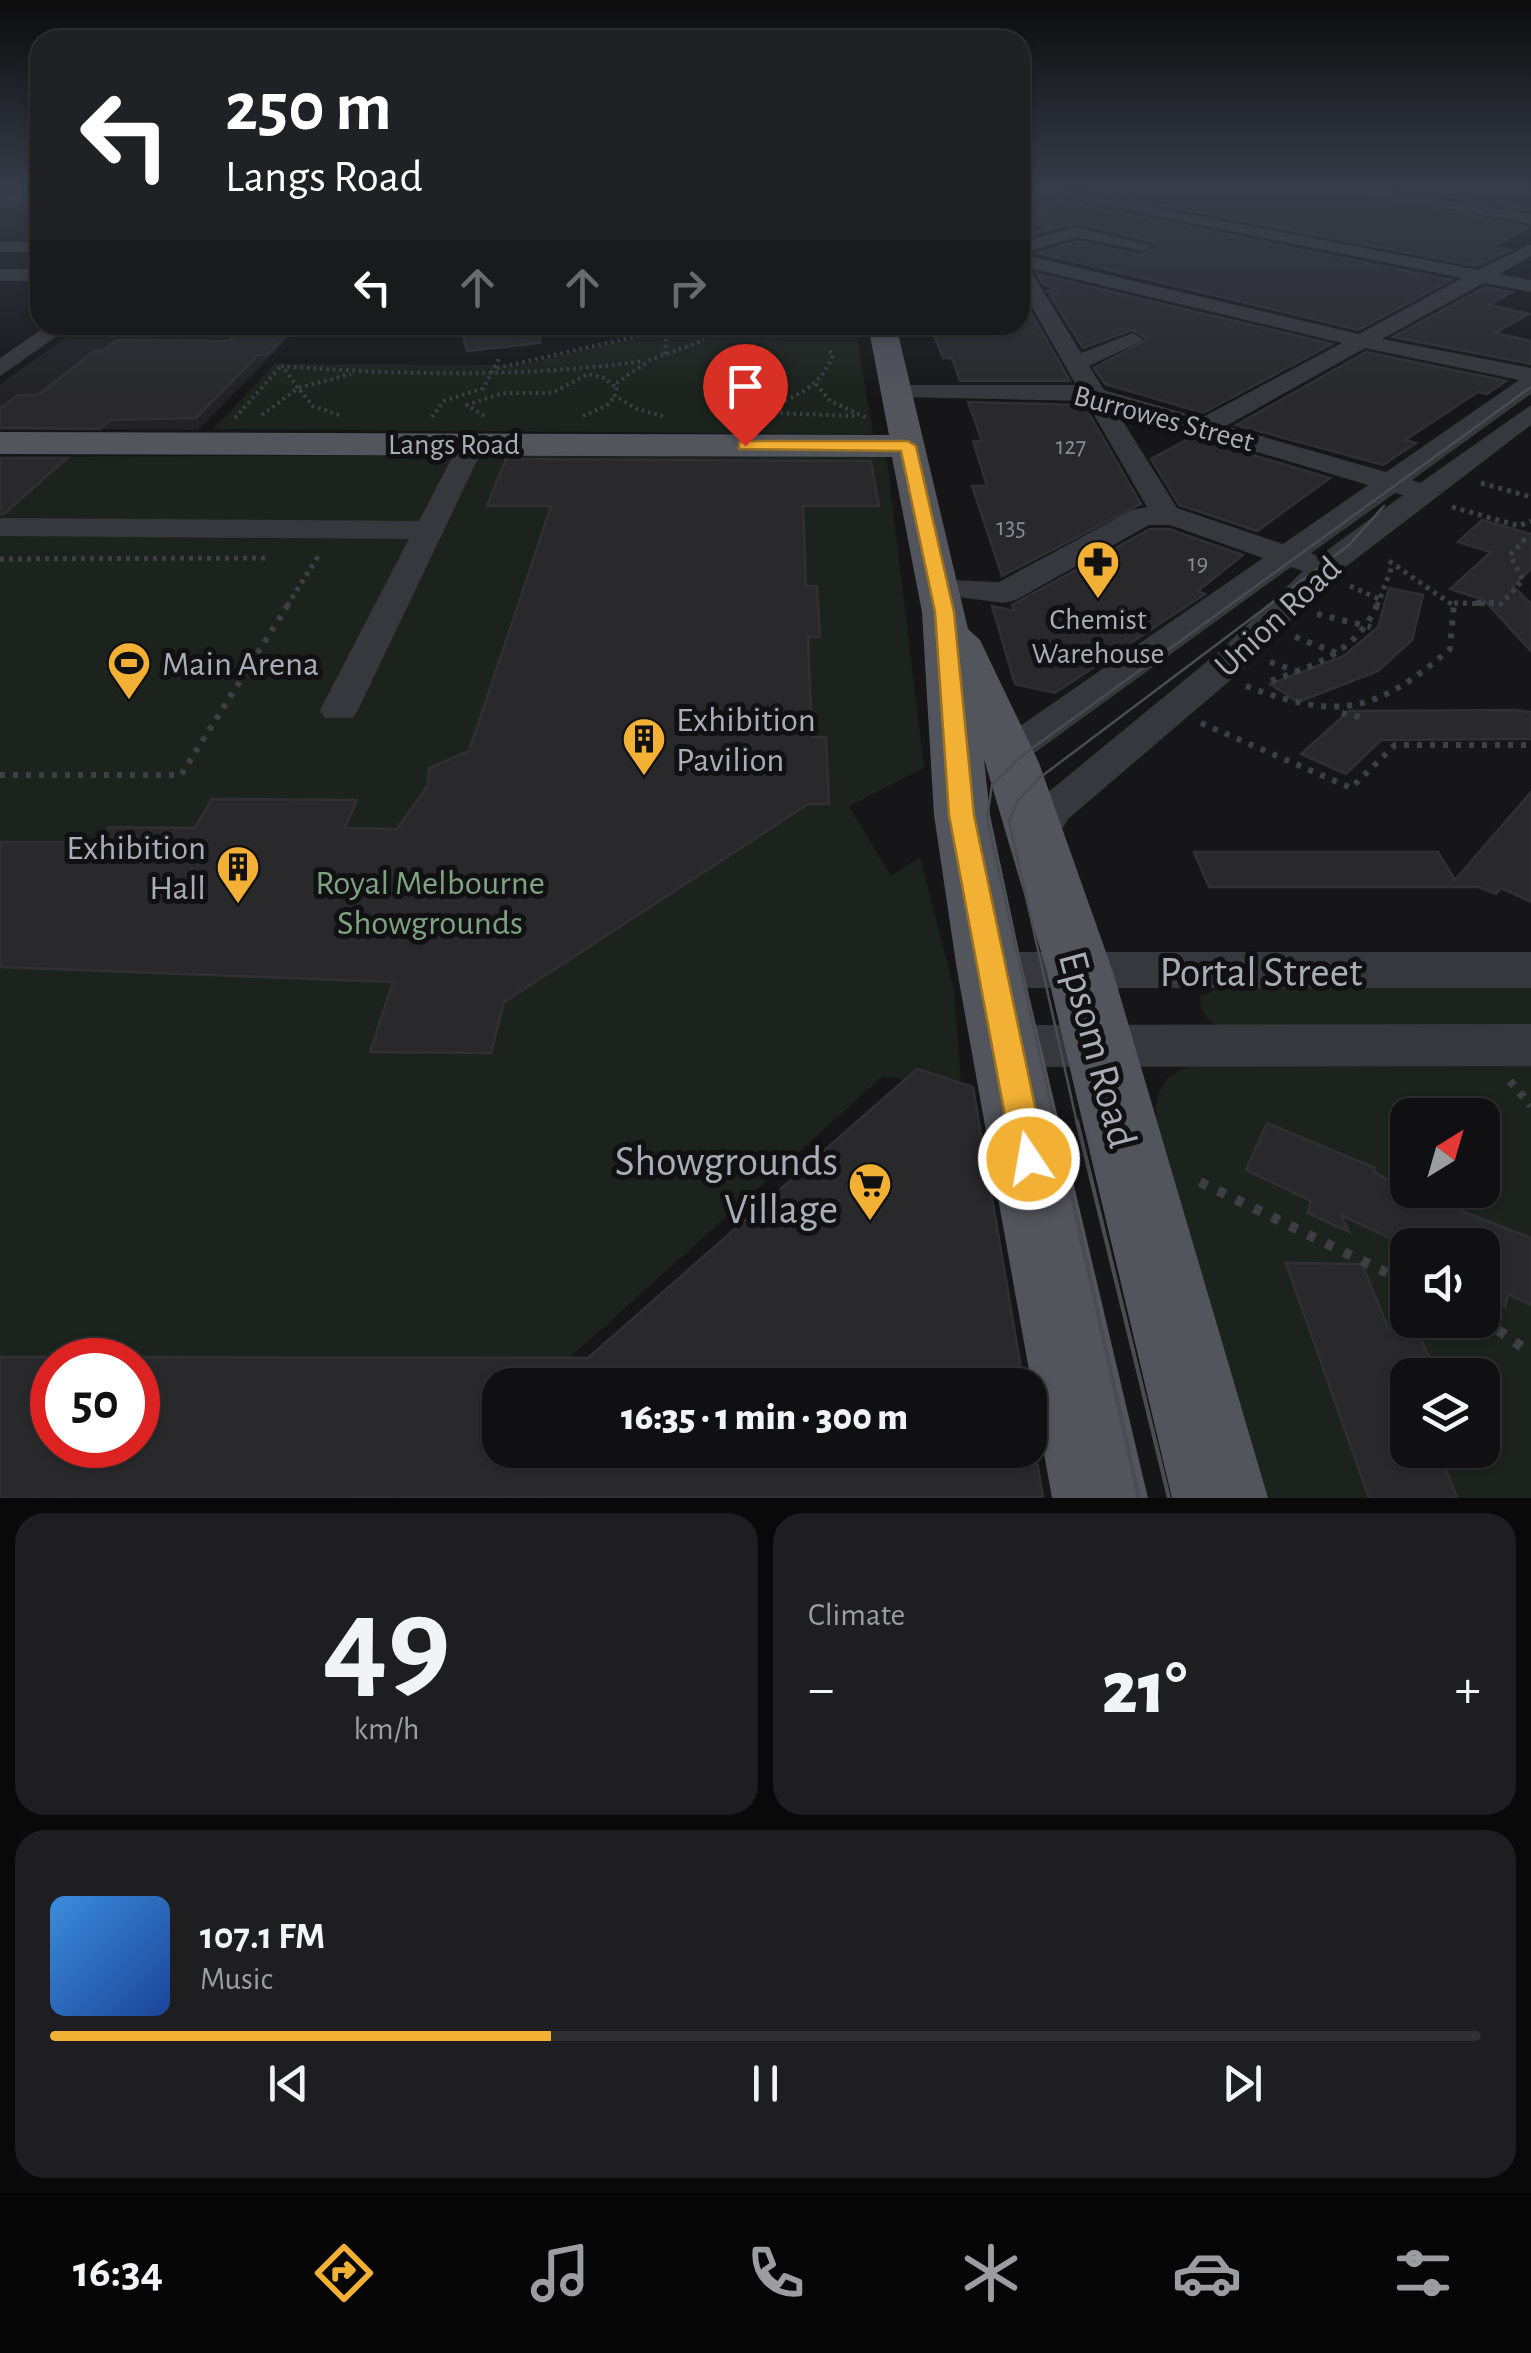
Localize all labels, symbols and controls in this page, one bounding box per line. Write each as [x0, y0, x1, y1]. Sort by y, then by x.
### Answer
icon: left [60, 70, 190, 200]
text: 250 m [225, 73, 392, 143]
text: Langs Road [225, 155, 423, 200]
icon: left [345, 260, 400, 315]
icon: ahead [450, 260, 505, 315]
icon: ahead [555, 260, 610, 315]
icon: right [660, 260, 715, 315]
pin [703, 344, 788, 447]
icon: arrive [718, 359, 773, 414]
street label: Burrowes Street [1070, 381, 1257, 458]
street label: Langs Road [388, 430, 520, 460]
house number: 127 [1056, 434, 1086, 459]
house number: 135 [996, 515, 1026, 540]
pharmacy icon: Chemist Warehouse [1075, 539, 1121, 600]
street label: Union Road [1208, 550, 1348, 684]
house number: 19 [1188, 551, 1208, 576]
place label: Chemist Warehouse [1032, 605, 1164, 669]
sports icon: Main Arena [106, 640, 152, 701]
place label: Main Arena [162, 647, 319, 682]
place label: Exhibition Pavilion [676, 703, 816, 778]
building icon: Exhibition Pavilion [621, 716, 667, 777]
place label: Exhibition Hall [66, 831, 206, 906]
building icon: Exhibition Hall [215, 844, 261, 905]
park label: Royal Melbourne Showgrounds [315, 866, 545, 941]
street label: Epsom Road [1051, 947, 1143, 1152]
street label: Portal Street [1160, 952, 1362, 994]
north arrow [1390, 1098, 1500, 1208]
map controls [1390, 1098, 1500, 1468]
position arrow [977, 1107, 1081, 1211]
place label: Showgrounds Village [615, 1141, 838, 1231]
supermarket icon: Showgrounds Village [847, 1161, 893, 1222]
button: sound [1390, 1228, 1500, 1338]
speed limit sign: 50 [30, 1338, 160, 1468]
button: layers [1390, 1358, 1500, 1468]
text: 16:35 · 1 min · 300 m [621, 1399, 908, 1437]
text: 49 [322, 1580, 451, 1710]
text: Climate [808, 1599, 905, 1631]
text: 21° [1102, 1652, 1187, 1727]
text: − [808, 1662, 834, 1717]
text: + [1455, 1662, 1481, 1717]
text: km/h [353, 1713, 420, 1745]
text: 107.1 FM [200, 1918, 325, 1956]
text: Music [200, 1963, 273, 1995]
icon: previous [261, 2056, 316, 2111]
icon: pause [738, 2056, 793, 2111]
icon: next [1215, 2056, 1270, 2111]
icon: directions [309, 2238, 379, 2308]
icon: music [525, 2238, 595, 2308]
icon: phone [741, 2238, 811, 2308]
icon: climate [956, 2238, 1026, 2308]
icon: car [1172, 2238, 1242, 2308]
icon: filters [1388, 2238, 1458, 2308]
text: 16:34 [73, 2250, 163, 2295]

